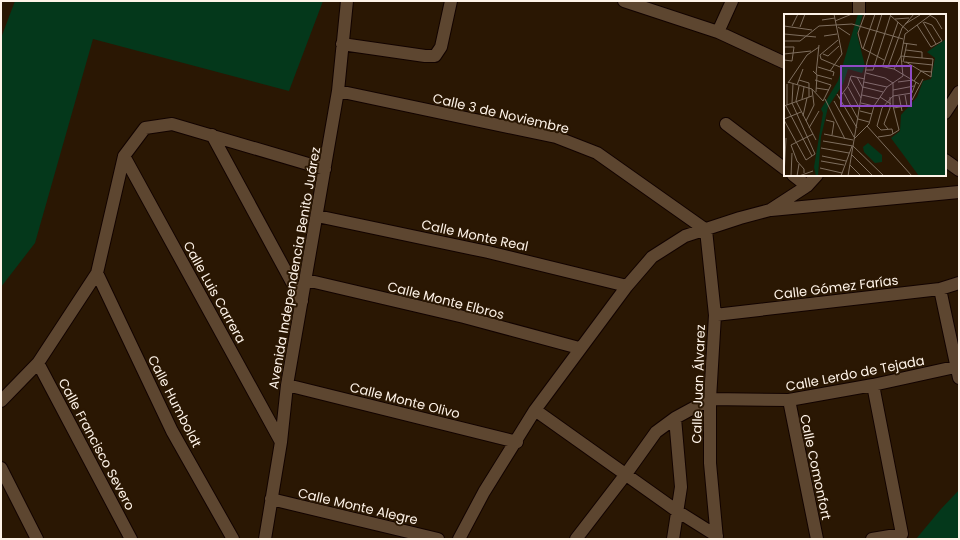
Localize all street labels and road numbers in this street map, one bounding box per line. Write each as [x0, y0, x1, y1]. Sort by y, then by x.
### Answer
street label: Calle 3 de Noviembre [431, 89, 571, 138]
street label: Avenida Independencia Benito Juárez [264, 145, 325, 391]
street label: Calle Monte Real [420, 215, 530, 256]
street label: Calle Luis Carrera [179, 238, 251, 347]
street label: Calle Gómez Farías [773, 270, 899, 305]
street label: Calle Monte Elbros [386, 277, 506, 324]
street label: Calle Juan Álvarez [687, 324, 710, 444]
street label: Calle Lerdo de Tejada [784, 351, 926, 396]
street label: Calle Humboldt [143, 352, 206, 451]
street label: Calle Francisco Severo [54, 375, 139, 514]
street label: Calle Monte Olivo [348, 378, 462, 423]
street label: Calle Comonfort [795, 413, 836, 522]
street label: Calle Monte Alegre [296, 483, 420, 530]

